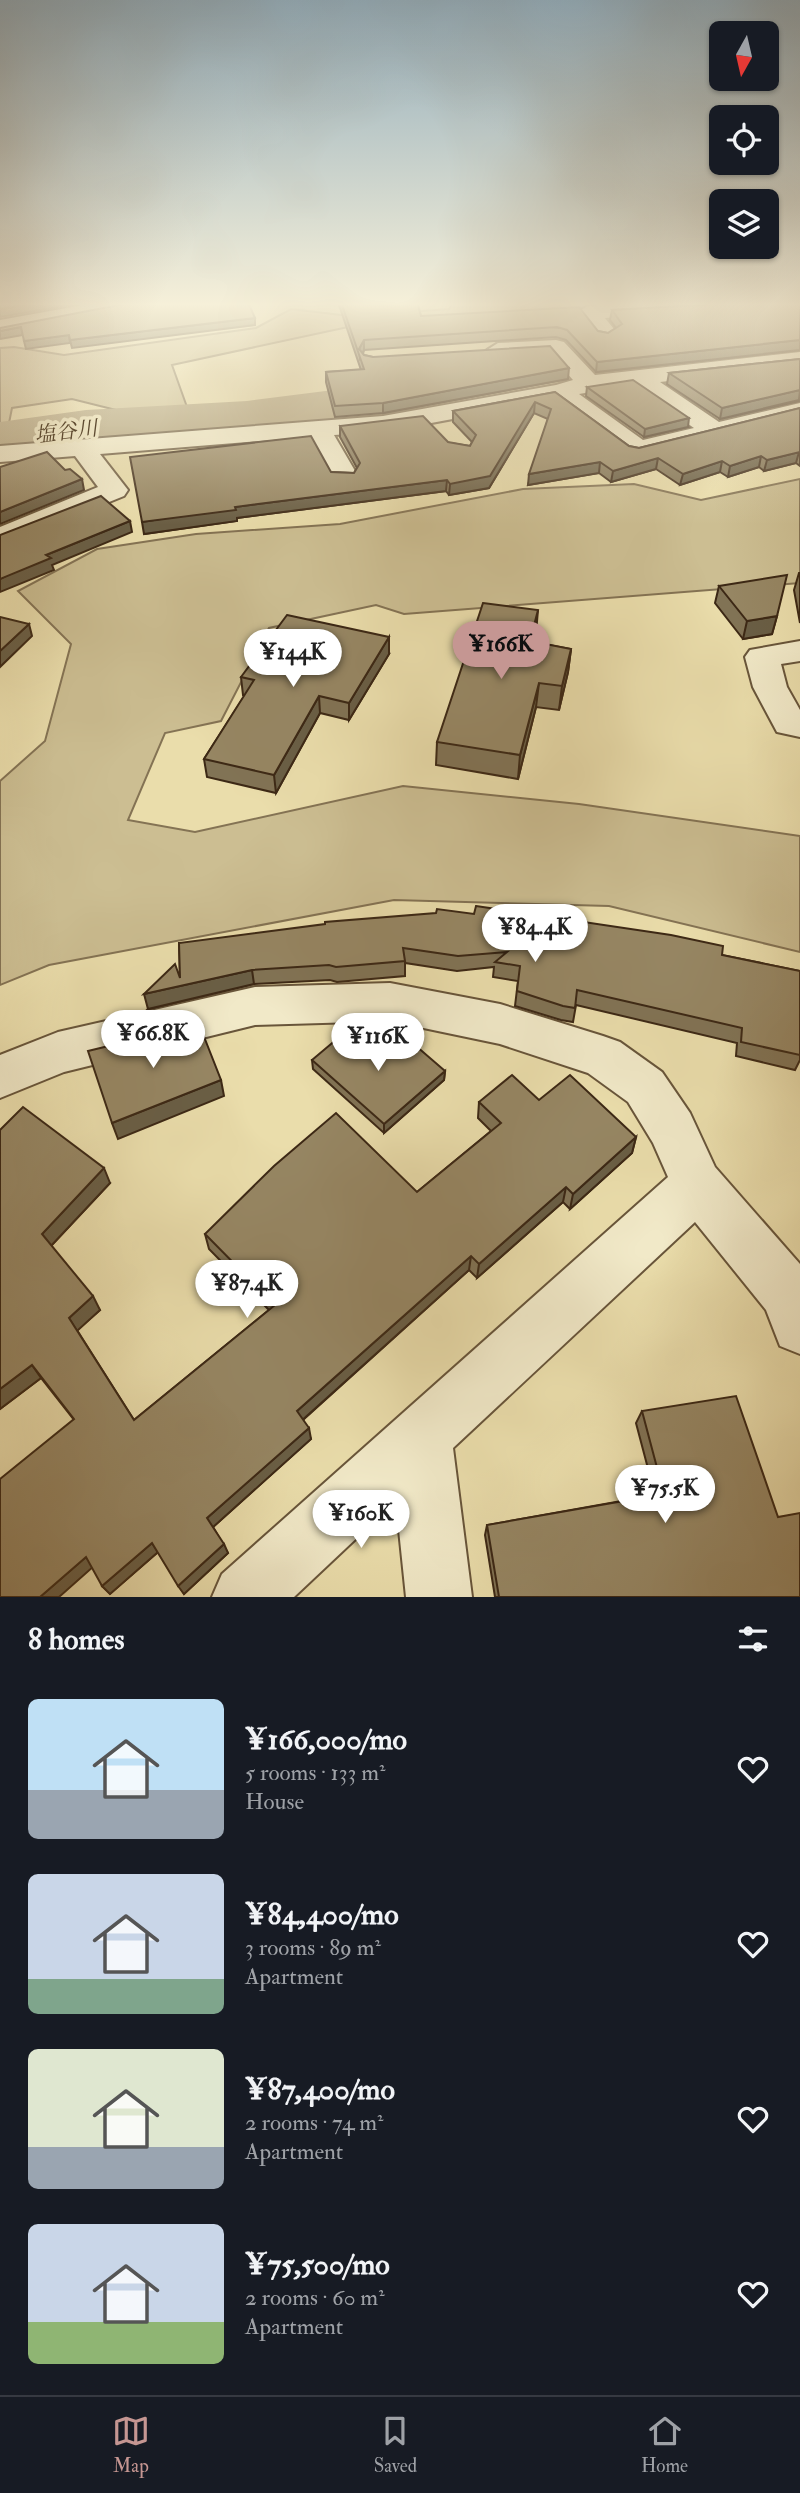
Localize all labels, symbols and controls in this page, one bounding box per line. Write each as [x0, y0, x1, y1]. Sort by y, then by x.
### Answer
north arrow [709, 21, 779, 91]
map controls [709, 21, 779, 259]
button: locate [709, 105, 779, 175]
button: layers [709, 189, 779, 259]
water label: 塩谷川 [33, 415, 101, 449]
pin: ¥166K [452, 622, 550, 681]
text: ¥166K [469, 629, 533, 658]
pin: ¥144K [244, 630, 342, 689]
text: ¥144K [260, 637, 326, 666]
pin: ¥84.4K [478, 904, 592, 964]
text: ¥84.4K [498, 912, 572, 941]
pin: ¥66.8K [96, 1010, 210, 1070]
pin: ¥116K [329, 1014, 427, 1073]
text: ¥66.8K [117, 1018, 189, 1047]
text: ¥116K [347, 1021, 409, 1050]
pin: ¥87.4K [190, 1260, 304, 1320]
text: ¥87.4K [211, 1268, 283, 1297]
pin: ¥75.5K [608, 1466, 722, 1525]
text: ¥75.5K [631, 1473, 699, 1502]
pin: ¥160K [312, 1490, 410, 1550]
text: ¥160K [329, 1498, 393, 1527]
icon: filters [734, 1620, 772, 1658]
text: 8 homes [28, 1621, 125, 1658]
text: ¥166,000/mo [245, 1721, 407, 1758]
icon: home [84, 1727, 168, 1811]
icon: heart [734, 1750, 772, 1788]
text: 5 rooms · 133 m² [245, 1758, 386, 1787]
text: House [245, 1787, 304, 1816]
text: ¥84,400/mo [245, 1896, 399, 1933]
icon: home [84, 1902, 168, 1986]
icon: heart [734, 1925, 772, 1963]
text: 3 rooms · 89 m² [245, 1933, 381, 1962]
text: Apartment [245, 1962, 343, 1991]
text: ¥87,400/mo [245, 2071, 395, 2108]
icon: home [84, 2077, 168, 2161]
icon: heart [734, 2100, 772, 2138]
text: 2 rooms · 74 m² [245, 2108, 384, 2137]
text: Apartment [245, 2137, 343, 2166]
text: ¥75,500/mo [245, 2246, 390, 2283]
icon: home [84, 2252, 168, 2336]
icon: heart [734, 2275, 772, 2313]
text: 2 rooms · 60 m² [245, 2283, 385, 2312]
text: Apartment [245, 2312, 343, 2341]
tab: Map [112, 2412, 150, 2478]
tab: Saved [374, 2412, 417, 2478]
tab: Home [641, 2412, 688, 2478]

